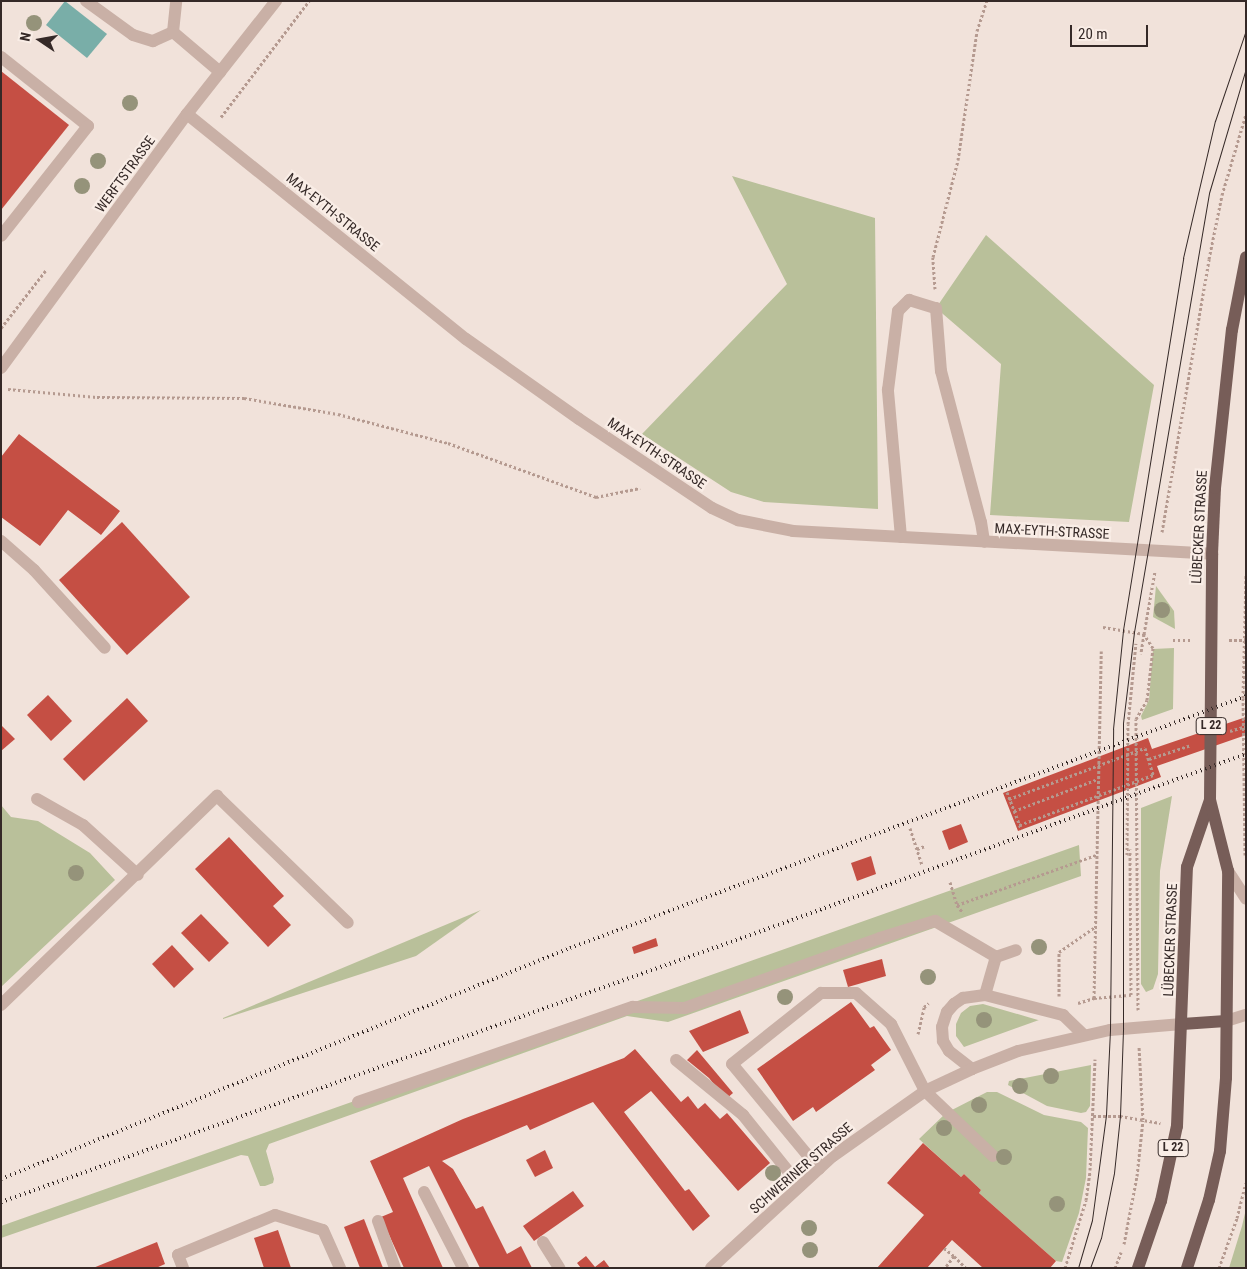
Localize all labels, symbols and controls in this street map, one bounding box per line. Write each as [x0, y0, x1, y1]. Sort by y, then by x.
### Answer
north arrow [15, 15, 65, 65]
scale bar [1072, 15, 1150, 47]
text: 20 m [1078, 25, 1108, 43]
text: N [17, 31, 34, 43]
street label: WERFTSTRASSE [92, 132, 158, 216]
street label: MAX-EYTH-STRASSE [283, 169, 383, 255]
street label: MAX-EYTH-STRASSE [605, 414, 709, 492]
street label: LÜBECKER STRASSE [1188, 470, 1210, 584]
street label: MAX-EYTH-STRASSE [994, 520, 1110, 542]
road number: L 22 [1195, 716, 1227, 736]
street label: LÜBECKER STRASSE [1160, 883, 1180, 997]
street label: SCHWERINER STRASSE [746, 1119, 856, 1217]
road number: L 22 [1157, 1138, 1189, 1158]

